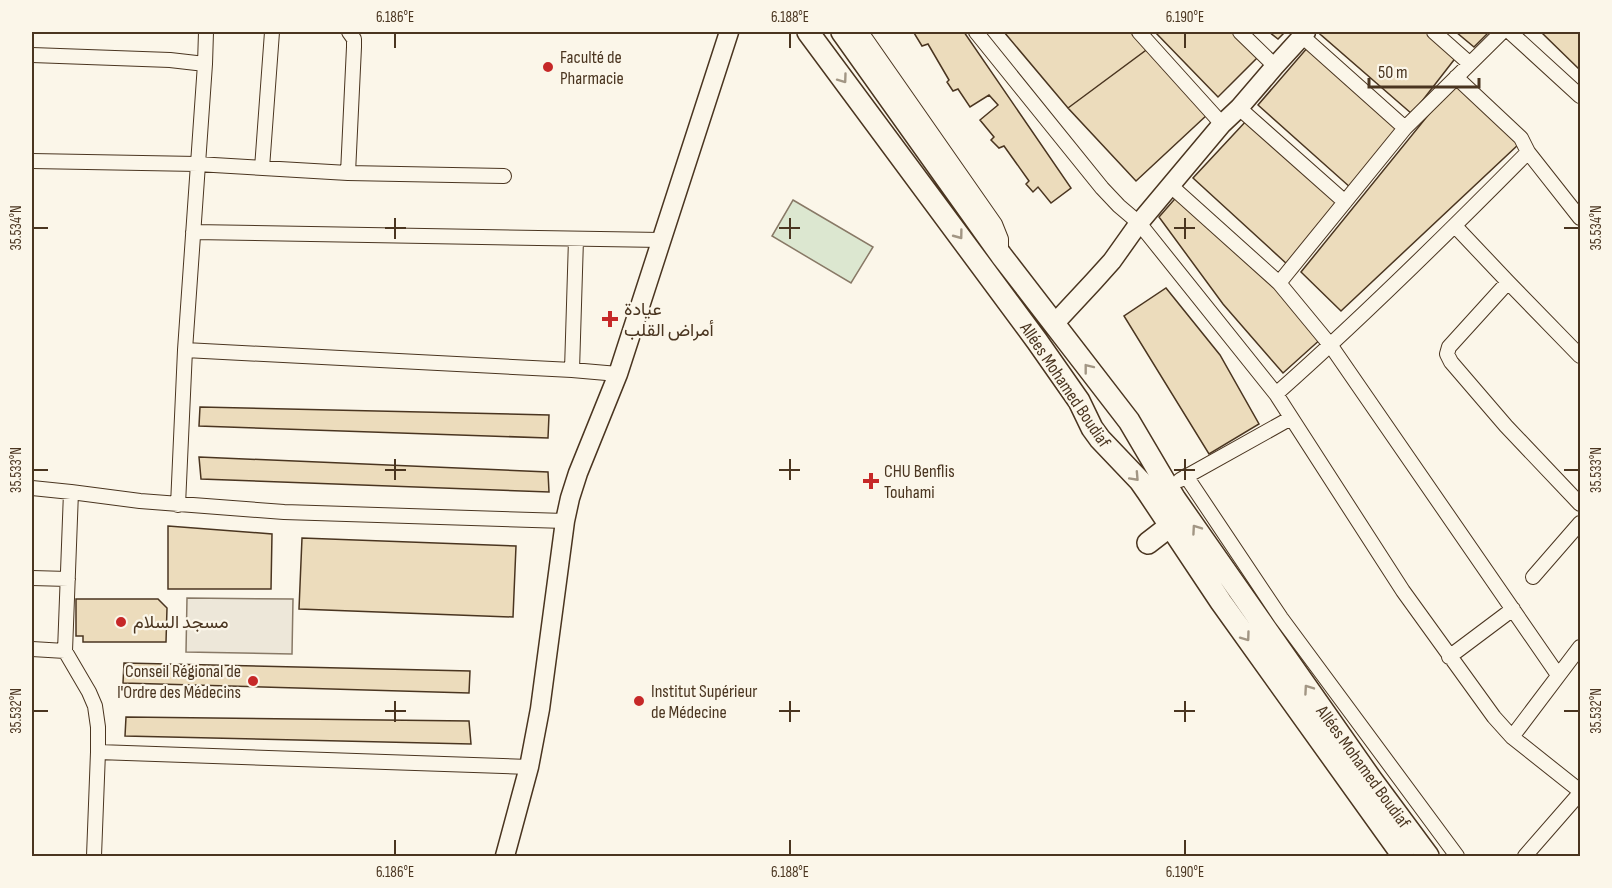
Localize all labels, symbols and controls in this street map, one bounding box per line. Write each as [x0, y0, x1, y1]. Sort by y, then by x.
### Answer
text: 6.186°E [376, 8, 414, 27]
text: 6.188°E [771, 8, 809, 27]
text: 6.190°E [1166, 8, 1204, 27]
place label: Faculté de Pharmacie [560, 47, 624, 89]
scale bar [1369, 51, 1478, 89]
marker: Faculté de Pharmacie [541, 60, 555, 74]
text: 50 m [1378, 62, 1408, 83]
one-way arrow [835, 72, 846, 83]
text: 35.534°N [7, 205, 26, 251]
text: 35.534°N [1587, 205, 1606, 251]
one-way arrow [951, 229, 962, 240]
place label: عيادة أمراض القلب [624, 299, 714, 341]
marker: عيادة أمراض القلب [601, 310, 619, 328]
street label: Allées Mohamed Boudiaf [1015, 318, 1115, 452]
one-way arrow [1084, 364, 1095, 375]
text: 35.533°N [7, 447, 26, 493]
text: 35.533°N [1587, 447, 1606, 493]
place label: CHU Benflis Touhami [884, 461, 955, 503]
one-way arrow [1128, 470, 1139, 480]
marker: CHU Benflis Touhami [862, 472, 880, 490]
one-way arrow [1192, 525, 1203, 536]
place label: مسجد السلام [133, 612, 229, 634]
marker: مسجد السلام [114, 615, 128, 629]
one-way arrow [1239, 630, 1250, 641]
place label: Conseil Régional de l'Ordre des Médecins [117, 661, 241, 703]
marker: Conseil Régional de l'Ordre des Médecins [246, 674, 260, 688]
place label: Institut Supérieur de Médecine [651, 681, 757, 723]
one-way arrow [1304, 685, 1315, 696]
text: 35.532°N [7, 688, 26, 734]
text: 35.532°N [1587, 688, 1606, 734]
marker: Institut Supérieur de Médecine [632, 694, 646, 708]
street label: Allées Mohamed Boudiaf [1311, 701, 1415, 833]
text: 6.186°E [376, 863, 414, 882]
text: 6.188°E [771, 863, 809, 882]
text: 6.190°E [1166, 863, 1204, 882]

